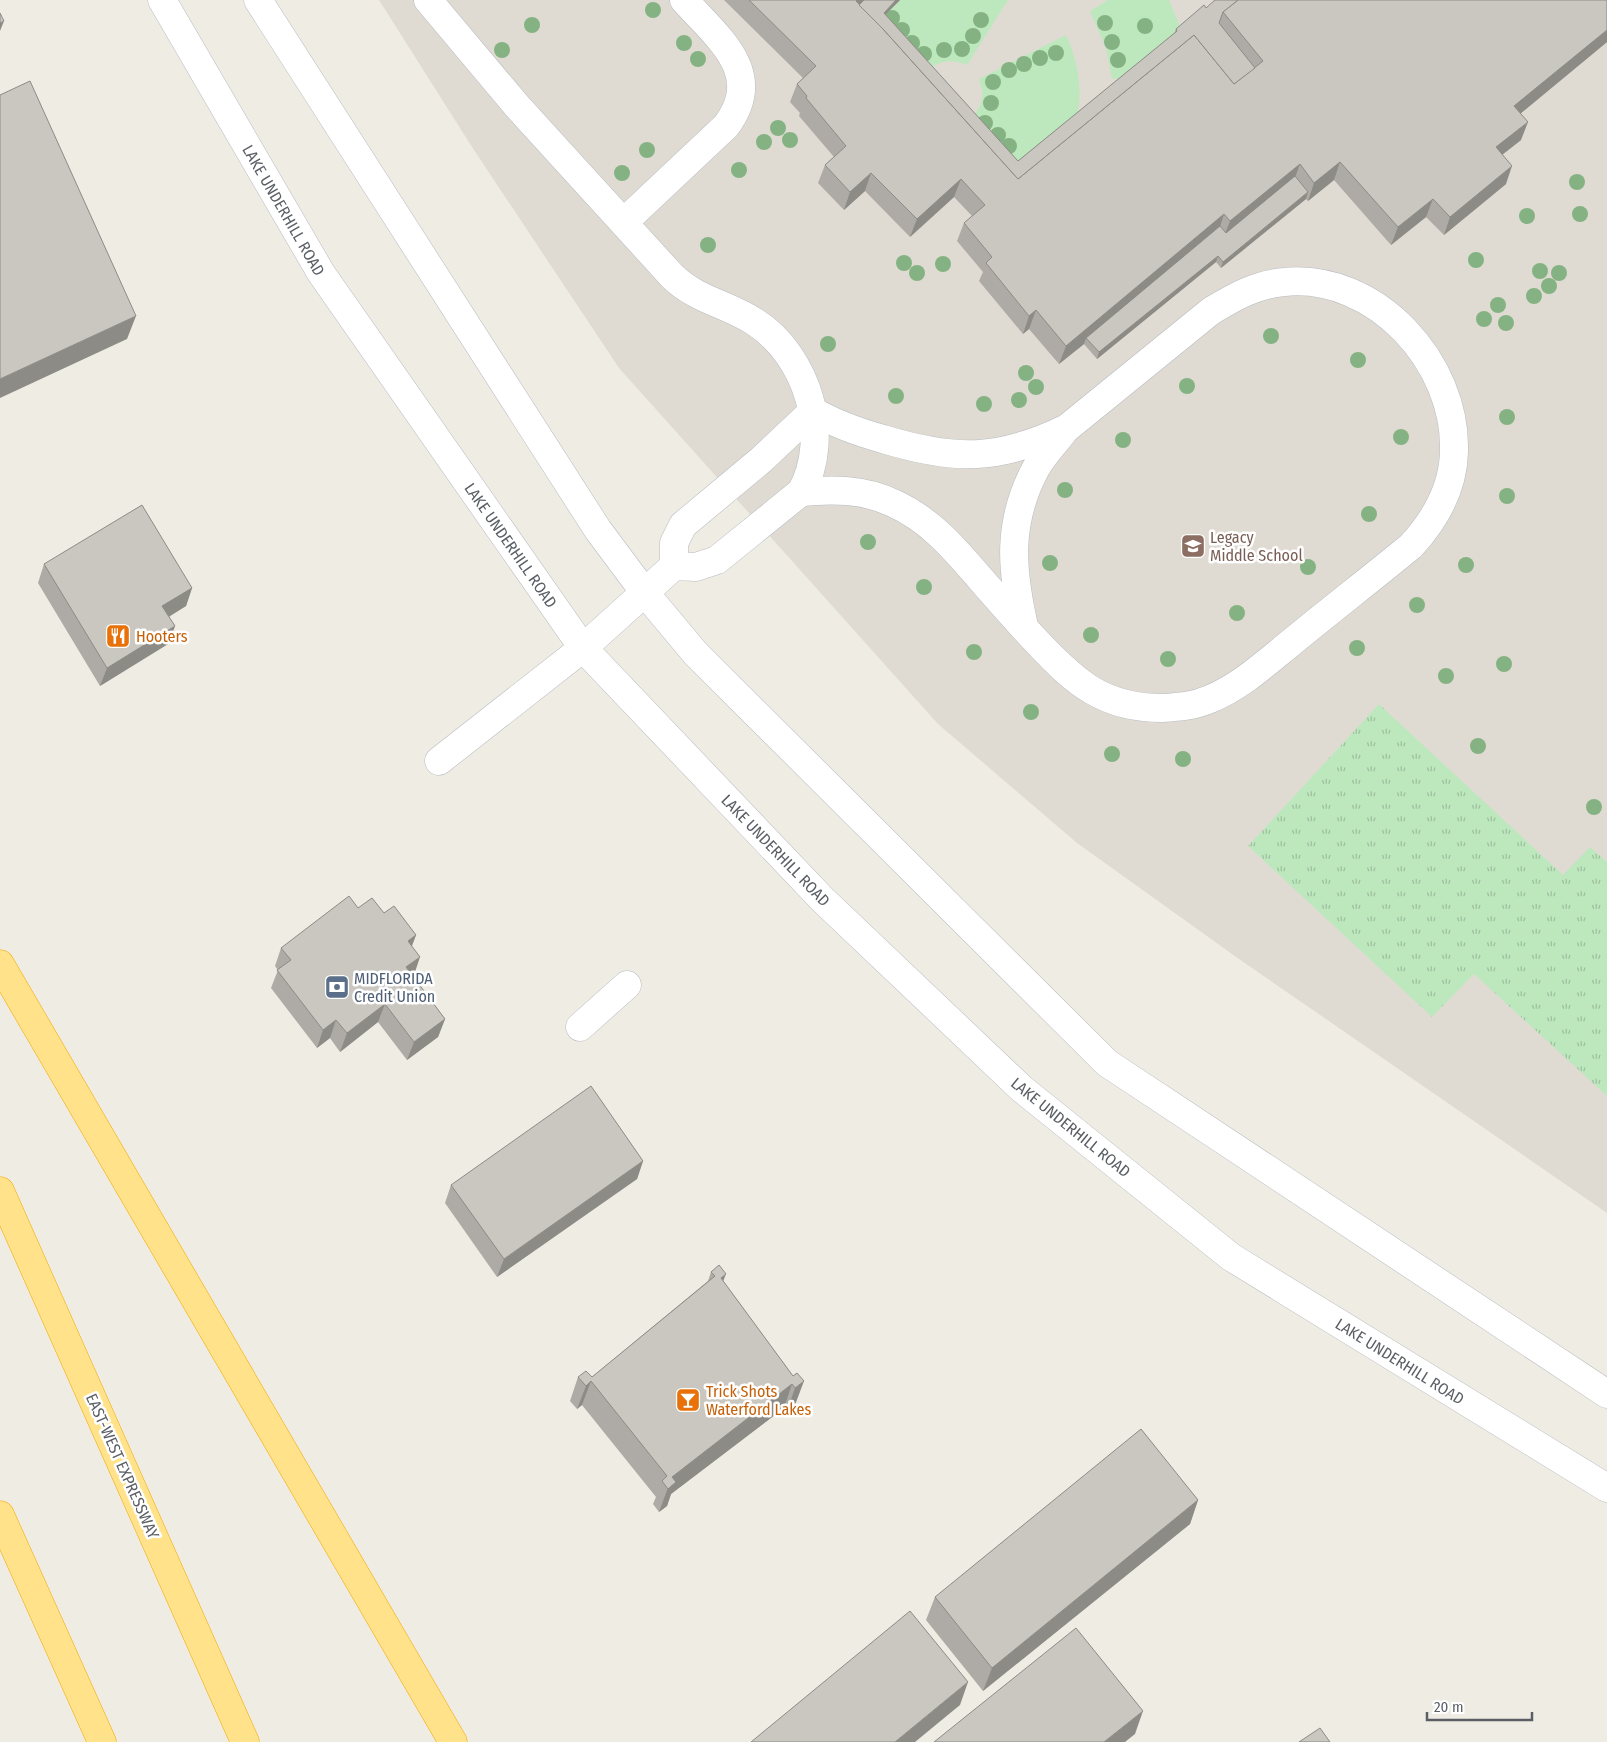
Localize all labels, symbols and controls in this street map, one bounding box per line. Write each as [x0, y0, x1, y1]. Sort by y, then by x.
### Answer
street label: LAKE UNDERHILL ROAD [238, 141, 329, 279]
street label: LAKE UNDERHILL ROAD [460, 479, 561, 611]
place label: Legacy Middle School [1210, 528, 1303, 565]
school or university icon: Legacy Middle School [1180, 533, 1206, 559]
restaurant icon: Hooters [105, 623, 131, 649]
place label: Hooters [136, 627, 188, 646]
street label: LAKE UNDERHILL ROAD [717, 791, 834, 910]
place label: MIDFLORIDA Credit Union [354, 969, 435, 1006]
bank icon: MIDFLORIDA Credit Union [324, 974, 350, 1000]
street label: LAKE UNDERHILL ROAD [1007, 1073, 1134, 1181]
street label: LAKE UNDERHILL ROAD [1332, 1314, 1467, 1409]
place label: Trick Shots Waterford Lakes [706, 1382, 811, 1419]
bar icon: Trick Shots Waterford Lakes [675, 1387, 701, 1413]
street label: EAST-WEST EXPRESSWAY [82, 1391, 163, 1542]
scale bar [1427, 1690, 1532, 1722]
text: 20 m [1434, 1698, 1464, 1716]

